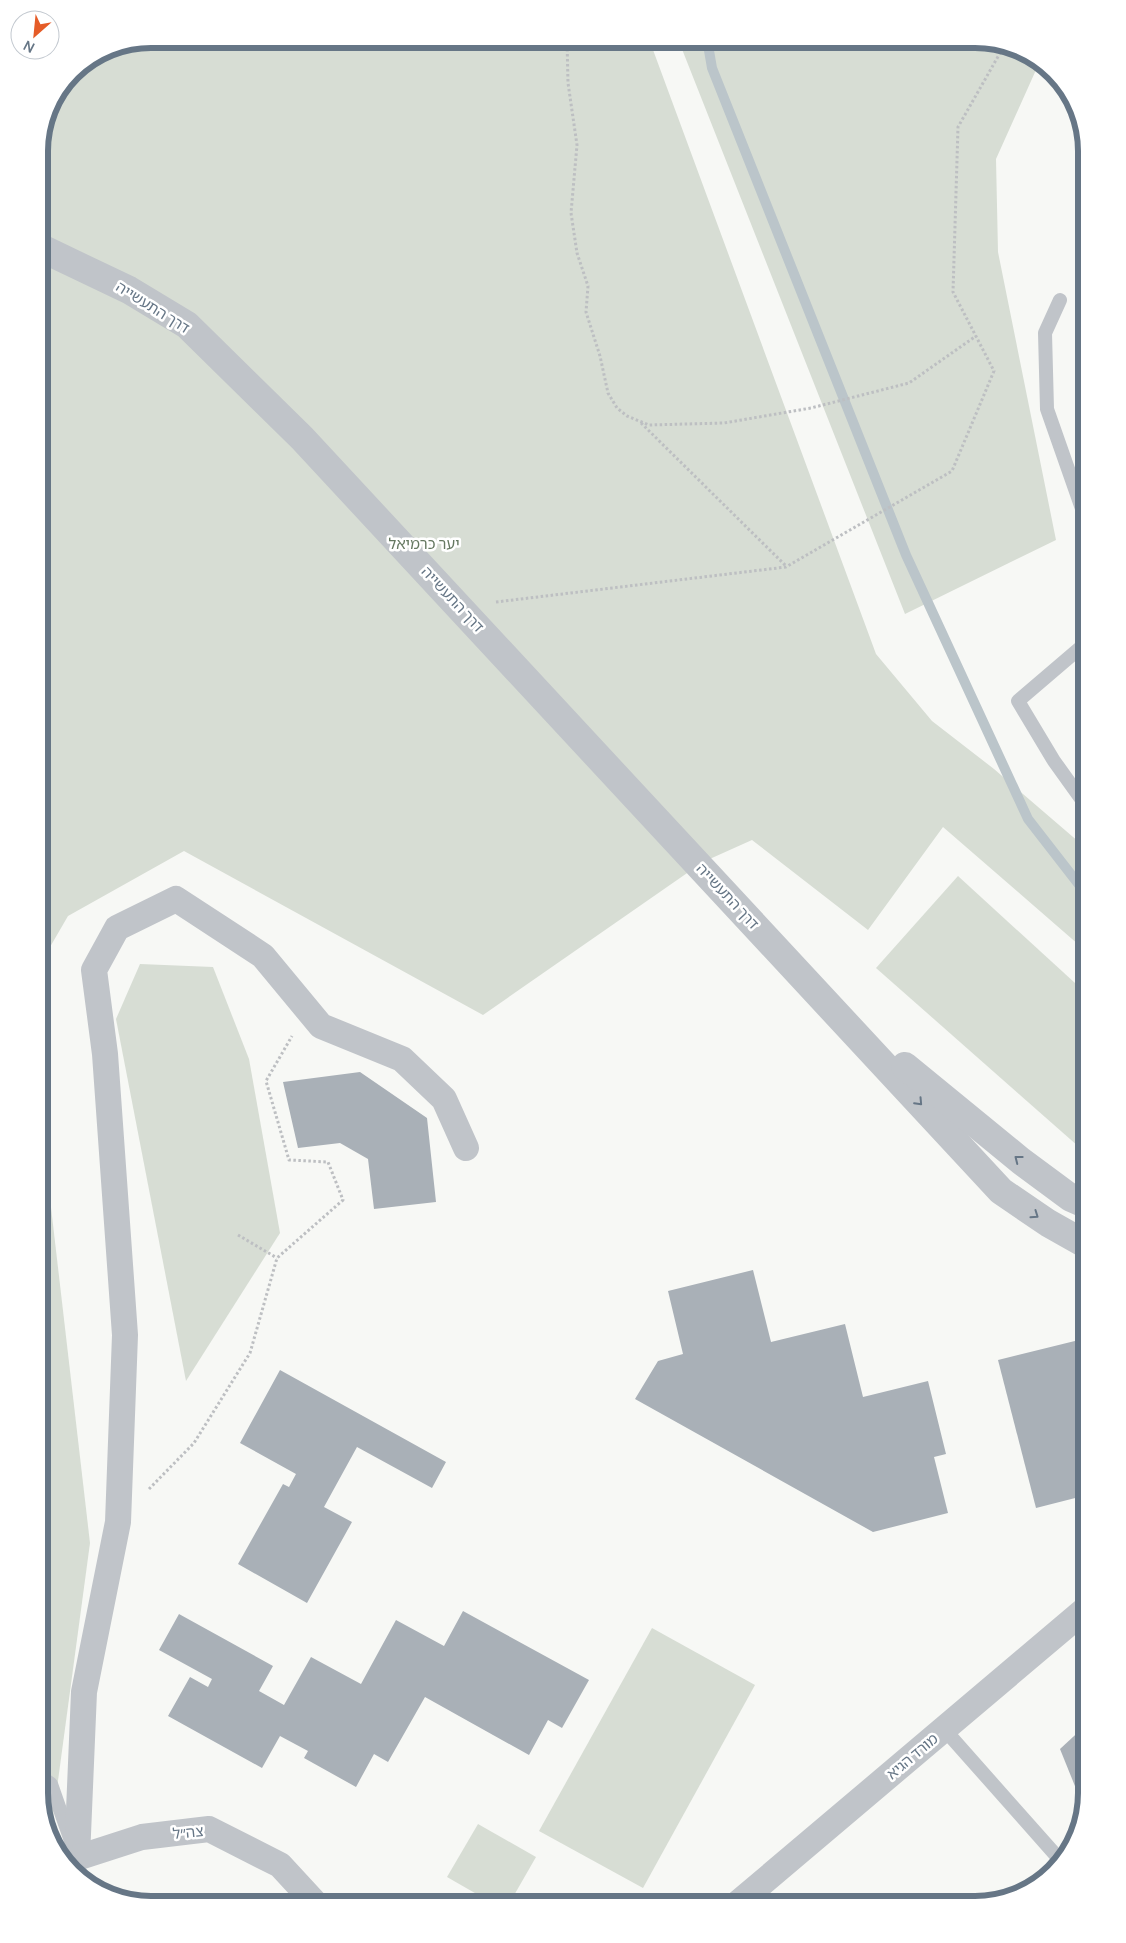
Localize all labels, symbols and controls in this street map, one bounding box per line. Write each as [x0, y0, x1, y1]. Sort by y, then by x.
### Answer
north arrow [10, 10, 60, 60]
text: N [20, 36, 38, 58]
street label: דרך התעשייה [112, 276, 194, 338]
park label: יער כרמיאל [388, 533, 460, 554]
street label: דרך התעשייה [417, 561, 489, 637]
street label: דרך התעשייה [692, 858, 764, 934]
one-way arrow [913, 1096, 922, 1105]
one-way arrow [1015, 1156, 1024, 1164]
one-way arrow [1029, 1209, 1039, 1218]
street label: מורד הגיא [882, 1728, 942, 1784]
street label: צה״ל [171, 1820, 205, 1844]

